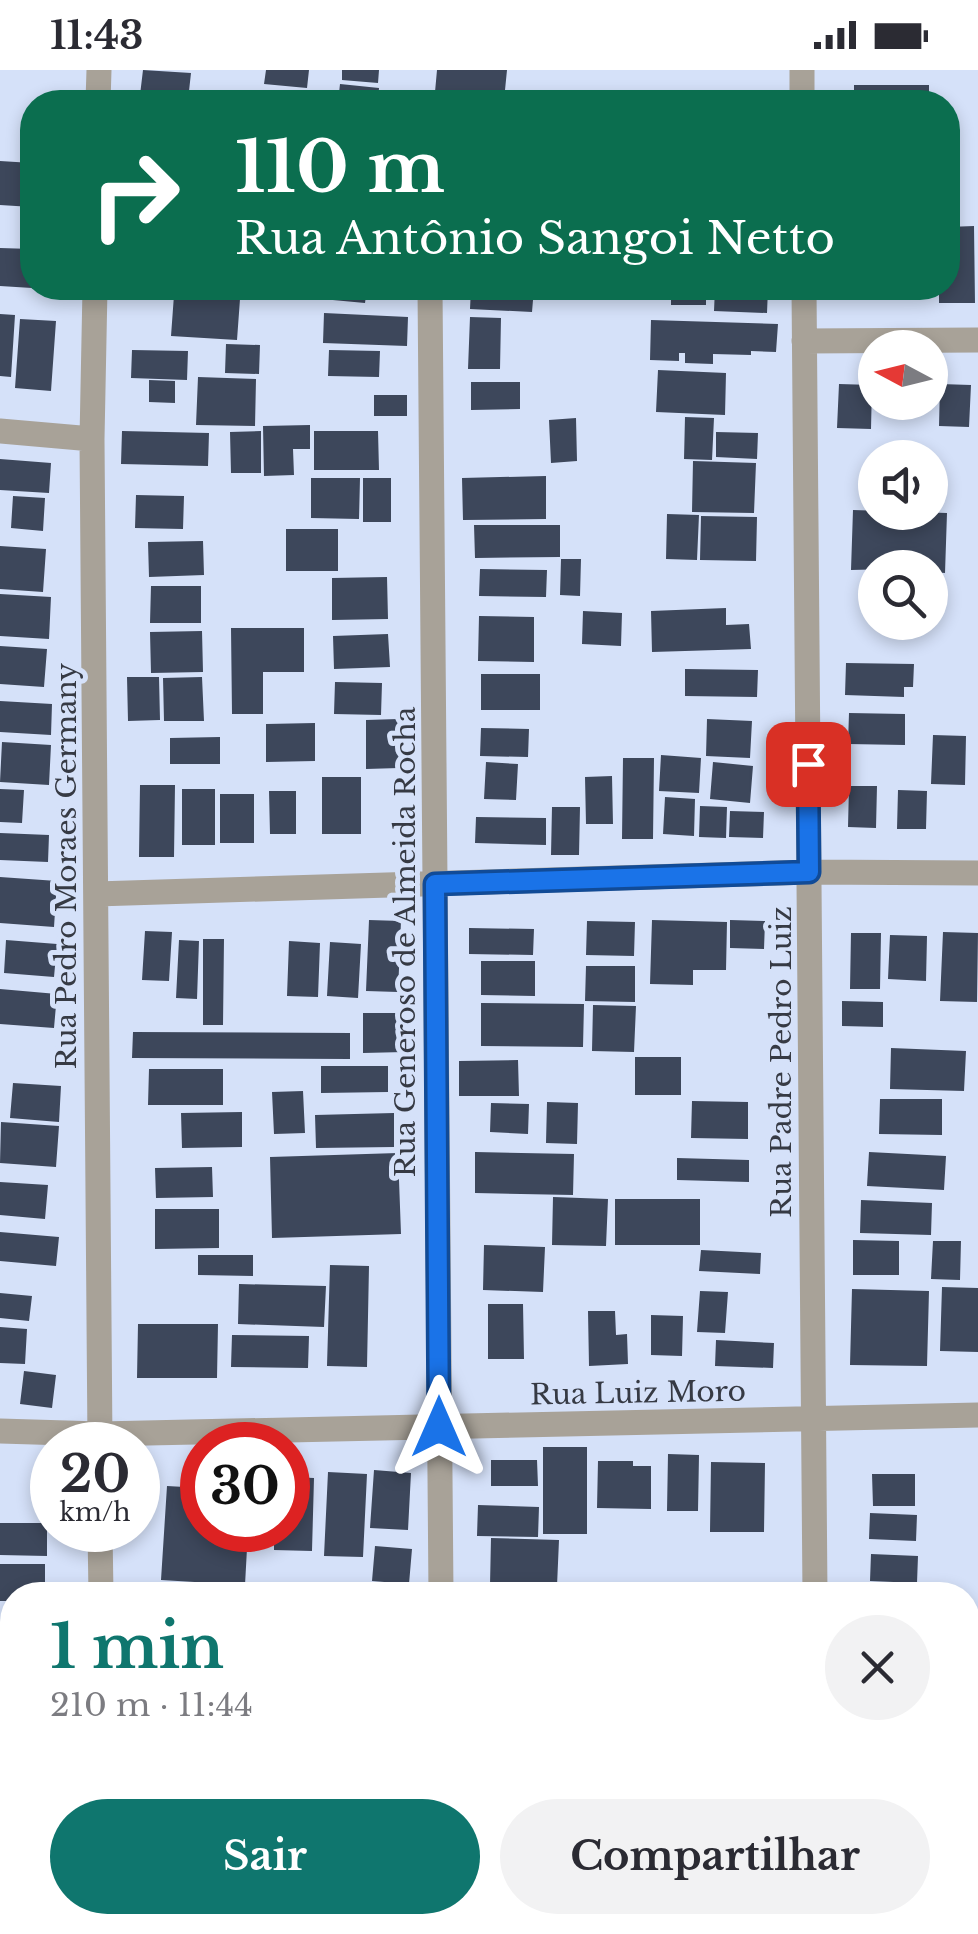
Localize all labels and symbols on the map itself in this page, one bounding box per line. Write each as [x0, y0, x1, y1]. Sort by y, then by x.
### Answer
north arrow [858, 330, 948, 420]
street label: Rua Pedro Moraes Germany [49, 663, 84, 1069]
street label: Rua Generoso de Almeida Rocha [388, 706, 423, 1177]
pin [766, 722, 851, 807]
street label: Rua Padre Pedro Luiz [764, 906, 799, 1218]
street label: Rua Luiz Moro [530, 1374, 746, 1412]
position arrow [387, 1375, 491, 1479]
speed limit sign: 30 [180, 1422, 310, 1552]

